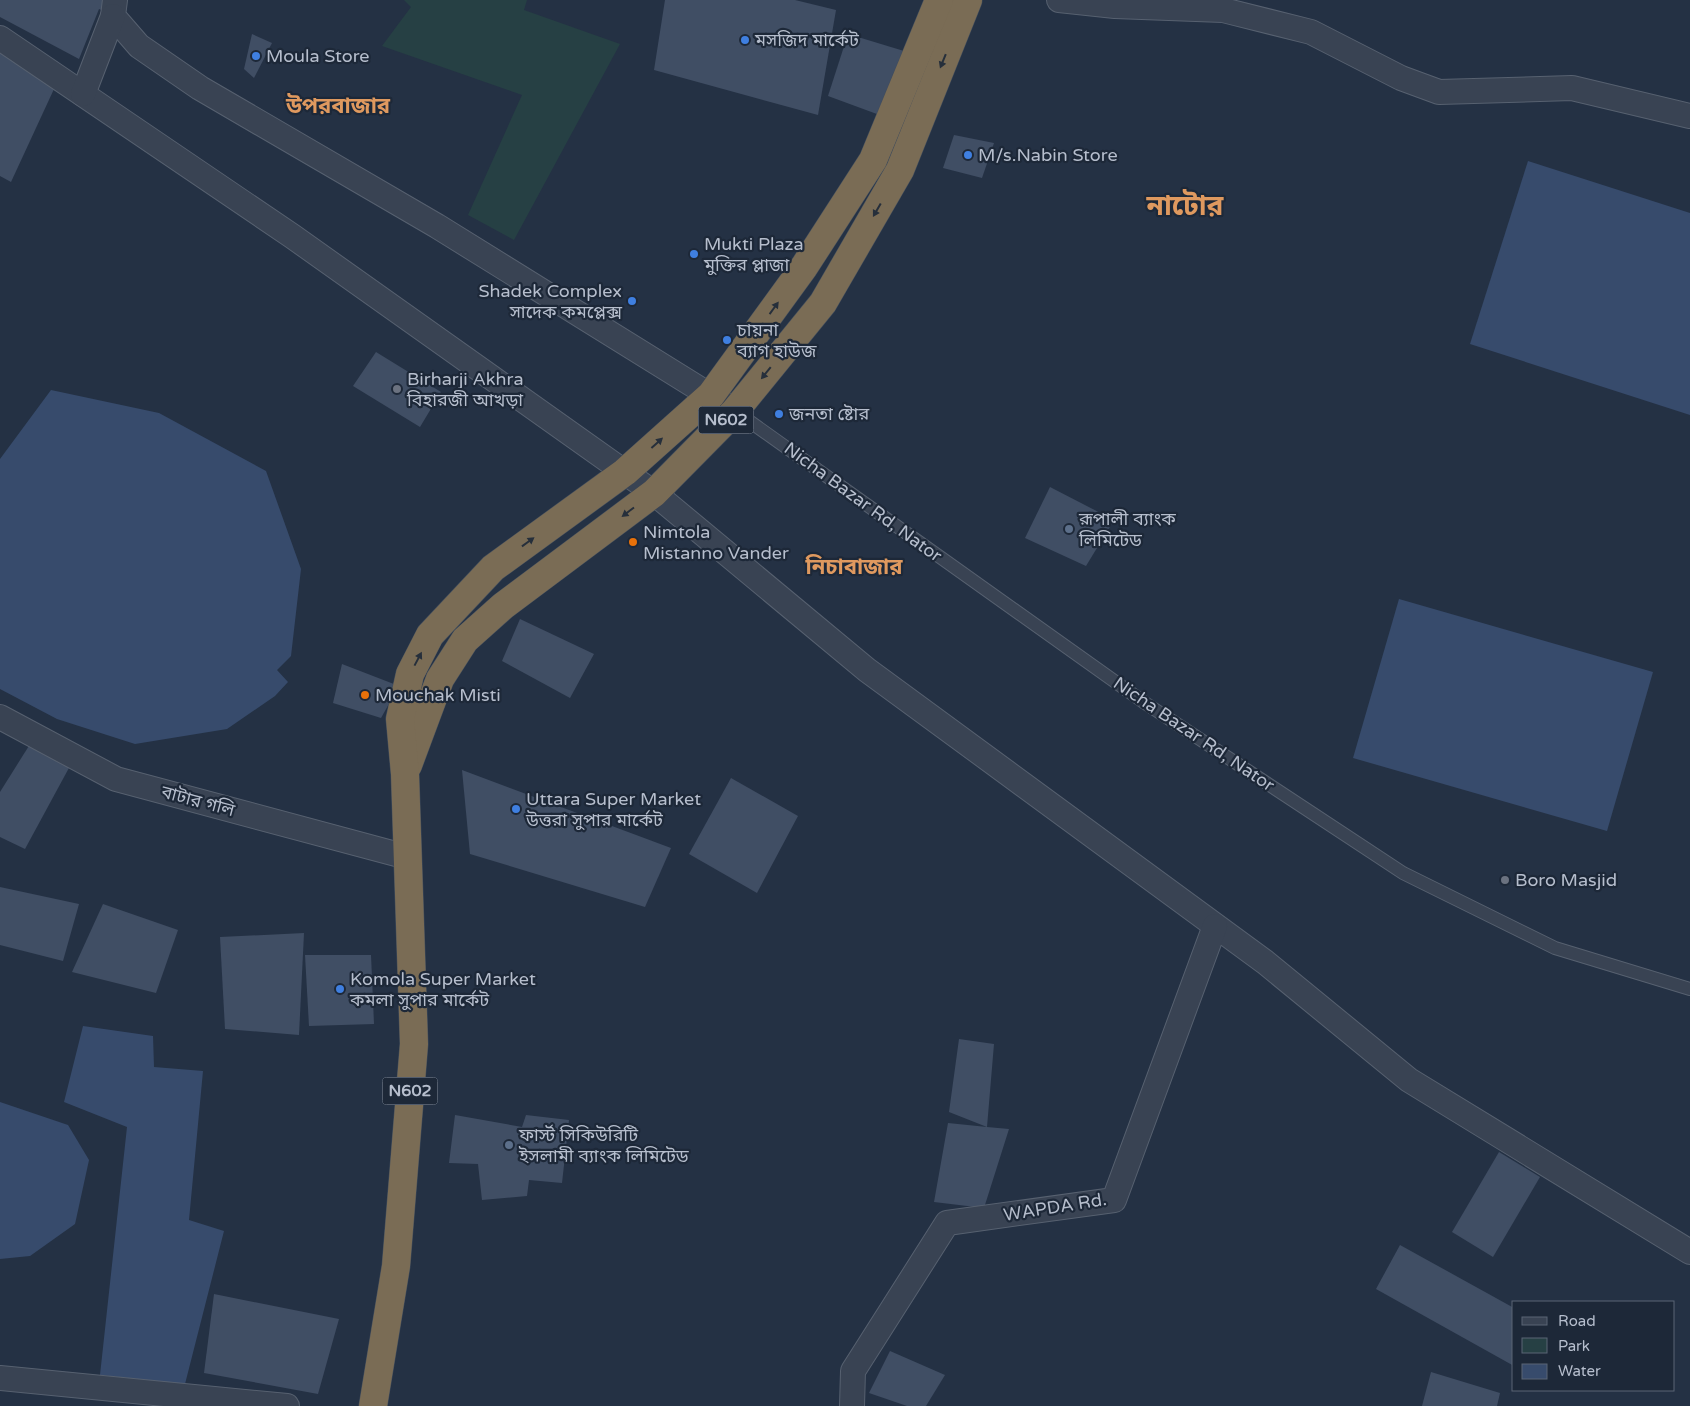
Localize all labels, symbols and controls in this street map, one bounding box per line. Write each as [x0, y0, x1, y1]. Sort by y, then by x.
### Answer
place label: মসজিদ মার্কেট [754, 29, 860, 51]
marker: মসজিদ মার্কেট [739, 34, 751, 46]
place label: Moula Store [266, 45, 370, 67]
marker: Moula Store [250, 50, 262, 62]
one-way arrow [939, 54, 946, 69]
district label: উপরবাজার [285, 93, 391, 119]
place label: M/s.Nabin Store [978, 144, 1118, 166]
marker: M/s.Nabin Store [962, 149, 974, 161]
district label: নাটোর [1146, 189, 1225, 223]
one-way arrow [873, 202, 881, 217]
place label: Mukti Plaza মুক্তির প্লাজা [703, 233, 804, 276]
marker: Mukti Plaza মুক্তির প্লাজা [688, 248, 700, 260]
place label: Shadek Complex সাদেক কমপ্লেক্স [479, 280, 623, 323]
marker: Shadek Complex সাদেক কমপ্লেক্স [626, 295, 638, 307]
one-way arrow [769, 302, 780, 315]
place label: চায়না ব্যাগ হাউজ [736, 319, 817, 362]
marker: চায়না ব্যাগ হাউজ [721, 334, 733, 346]
one-way arrow [761, 366, 772, 379]
place label: Birharji Akhra বিহারজী আখড়া [406, 368, 524, 411]
marker: Birharji Akhra বিহারজী আখড়া [391, 383, 403, 395]
place label: জনতা ষ্টোর [788, 403, 869, 425]
road number: N602 [698, 406, 754, 434]
marker: জনতা ষ্টোর [773, 408, 785, 420]
one-way arrow [651, 437, 663, 449]
street label: Nicha Bazar Rd, Nator [780, 437, 946, 567]
one-way arrow [622, 507, 635, 518]
place label: রূপালী ব্যাংক লিমিটেড [1078, 508, 1176, 551]
place label: Nimtola Mistanno Vander [643, 521, 789, 564]
marker: রূপালী ব্যাংক লিমিটেড [1063, 523, 1075, 535]
marker: Nimtola Mistanno Vander [627, 536, 639, 548]
one-way arrow [522, 537, 535, 547]
district label: নিচাবাজার [804, 554, 903, 580]
one-way arrow [414, 651, 422, 666]
street label: Nicha Bazar Rd, Nator [1109, 672, 1279, 796]
place label: Mouchak Misti [375, 684, 501, 706]
marker: Mouchak Misti [359, 689, 371, 701]
street label: বাটার গলি [158, 780, 238, 822]
place label: Uttara Super Market উত্তরা সুপার মার্কেট [525, 788, 701, 831]
marker: Uttara Super Market উত্তরা সুপার মার্কেট [510, 803, 522, 815]
place label: Boro Masjid [1515, 869, 1617, 891]
marker: Boro Masjid [1499, 874, 1511, 886]
place label: Komola Super Market কমলা সুপার মার্কেট [349, 968, 536, 1011]
marker: Komola Super Market কমলা সুপার মার্কেট [334, 983, 346, 995]
road number: N602 [382, 1078, 438, 1104]
place label: ফার্স্ট সিকিউরিটি ইসলামী ব্যাংক লিমিটেড [518, 1124, 689, 1167]
marker: ফার্স্ট সিকিউরিটি ইসলামী ব্যাংক লিমিটেড [503, 1139, 515, 1151]
street label: WAPDA Rd. [1002, 1188, 1108, 1226]
legend [1512, 1301, 1675, 1391]
text: Road [1558, 1312, 1596, 1330]
text: Park [1558, 1337, 1590, 1355]
text: Water [1558, 1362, 1601, 1380]

